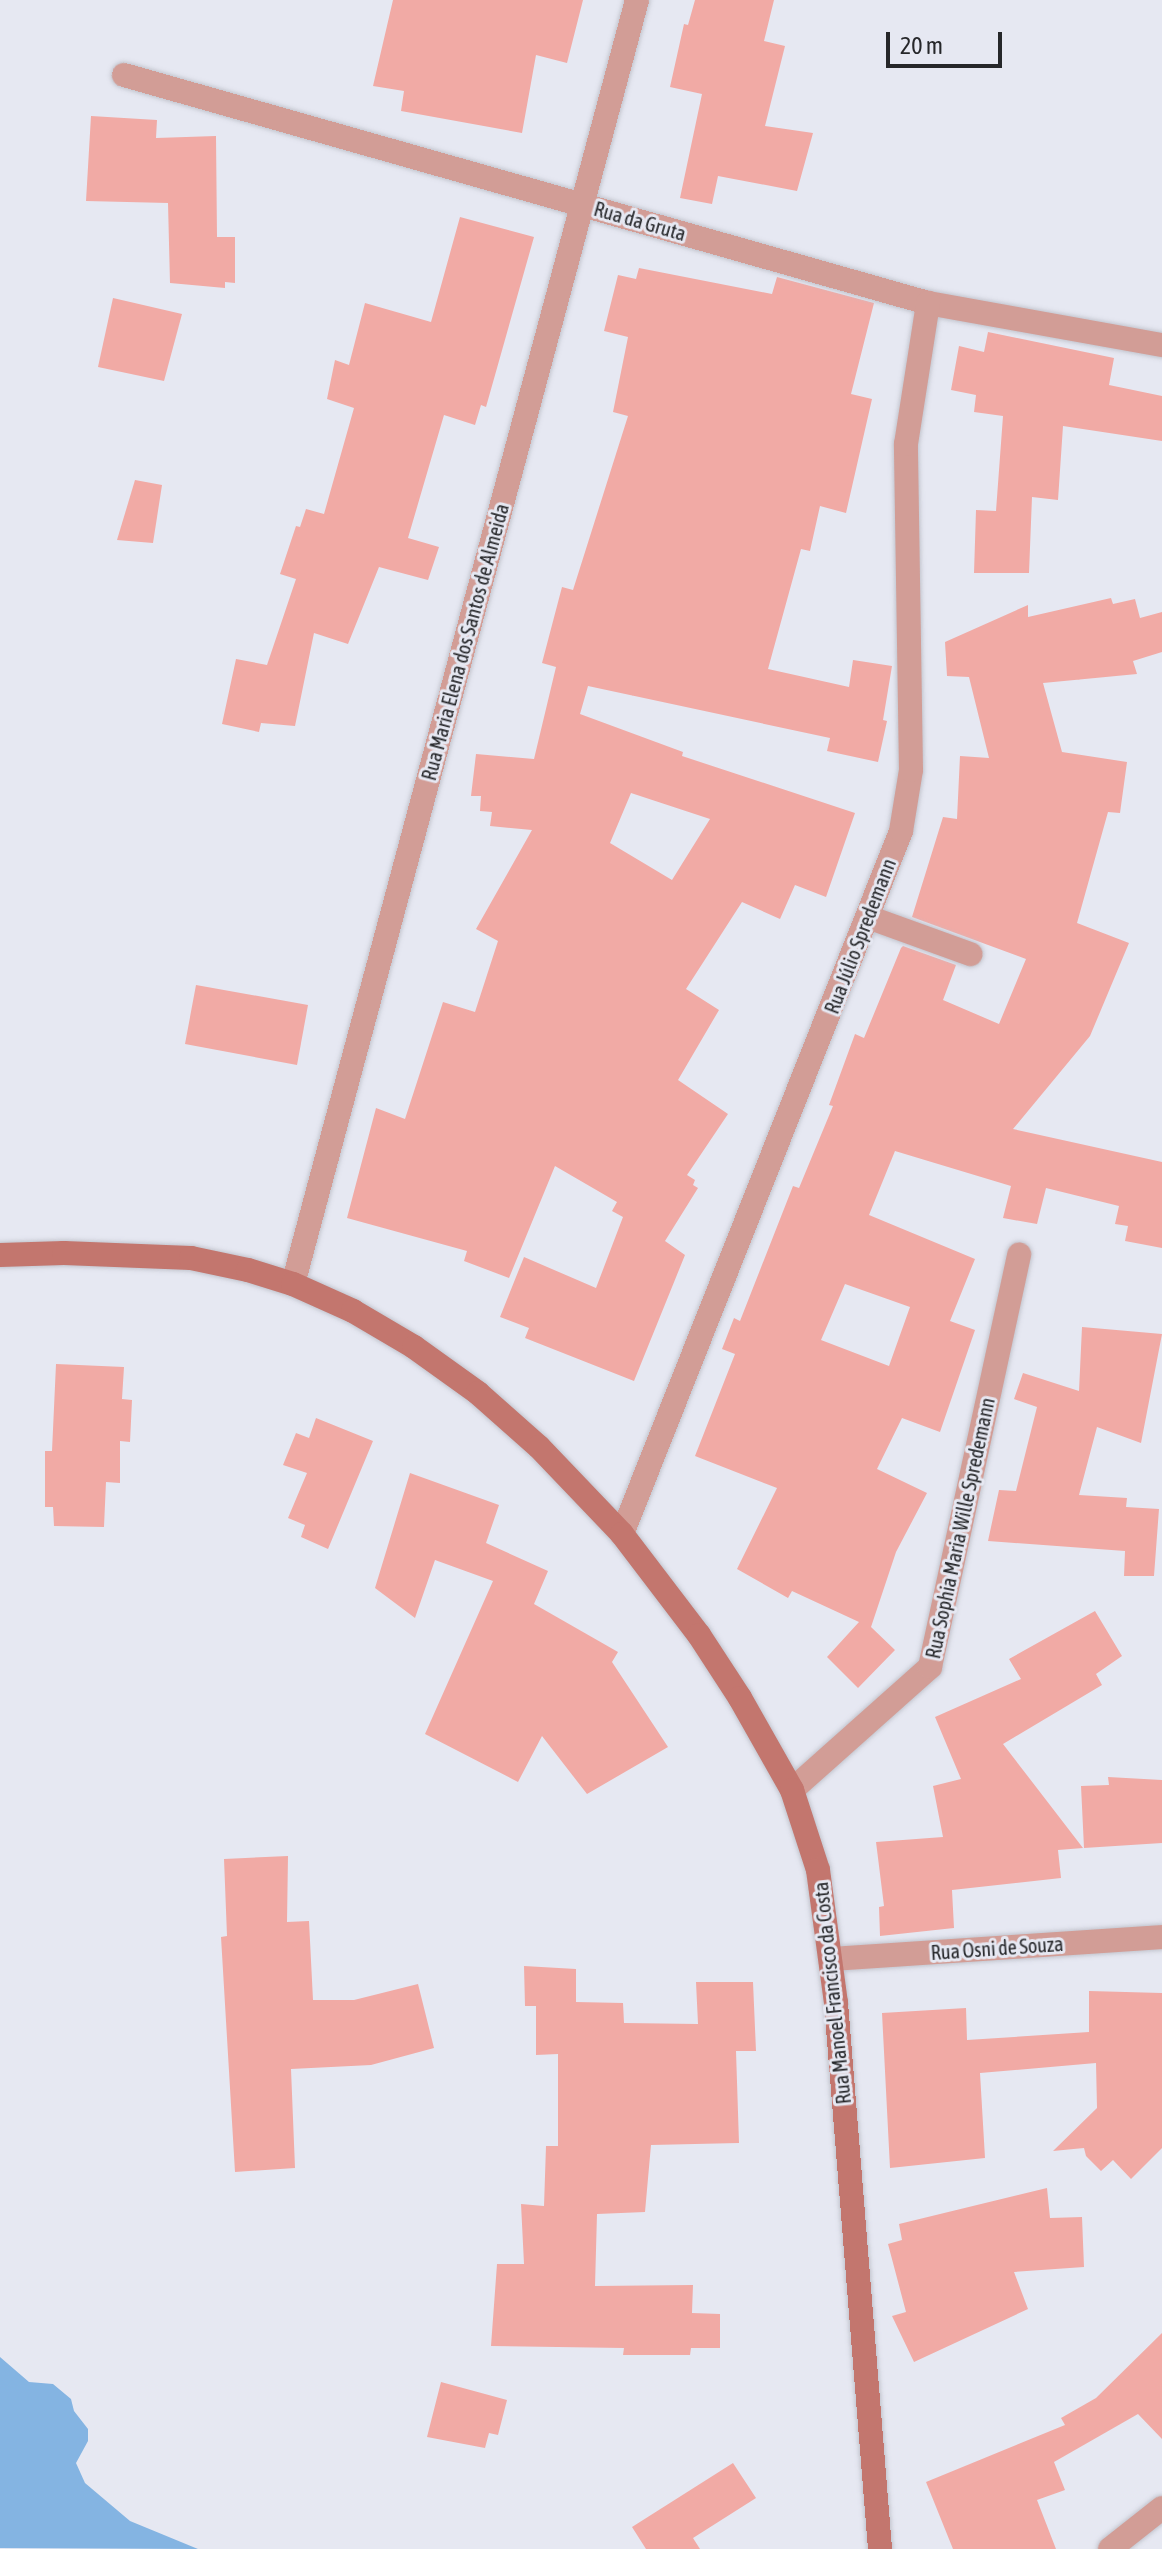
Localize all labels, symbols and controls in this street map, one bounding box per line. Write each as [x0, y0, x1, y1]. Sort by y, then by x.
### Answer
scale bar [890, 16, 1006, 66]
text: 20 m [900, 32, 943, 59]
street label: Rua da Gruta [591, 196, 689, 246]
street label: Rua Maria Elena dos Santos de Almeida [416, 501, 514, 783]
street label: Rua Júlio Spredemann [819, 855, 901, 1017]
street label: Rua Sophia Maria Wille Spredemann [921, 1395, 999, 1661]
street label: Rua Manoel Francisco da Costa [808, 1881, 856, 2105]
street label: Rua Osni de Souza [930, 1931, 1064, 1965]

